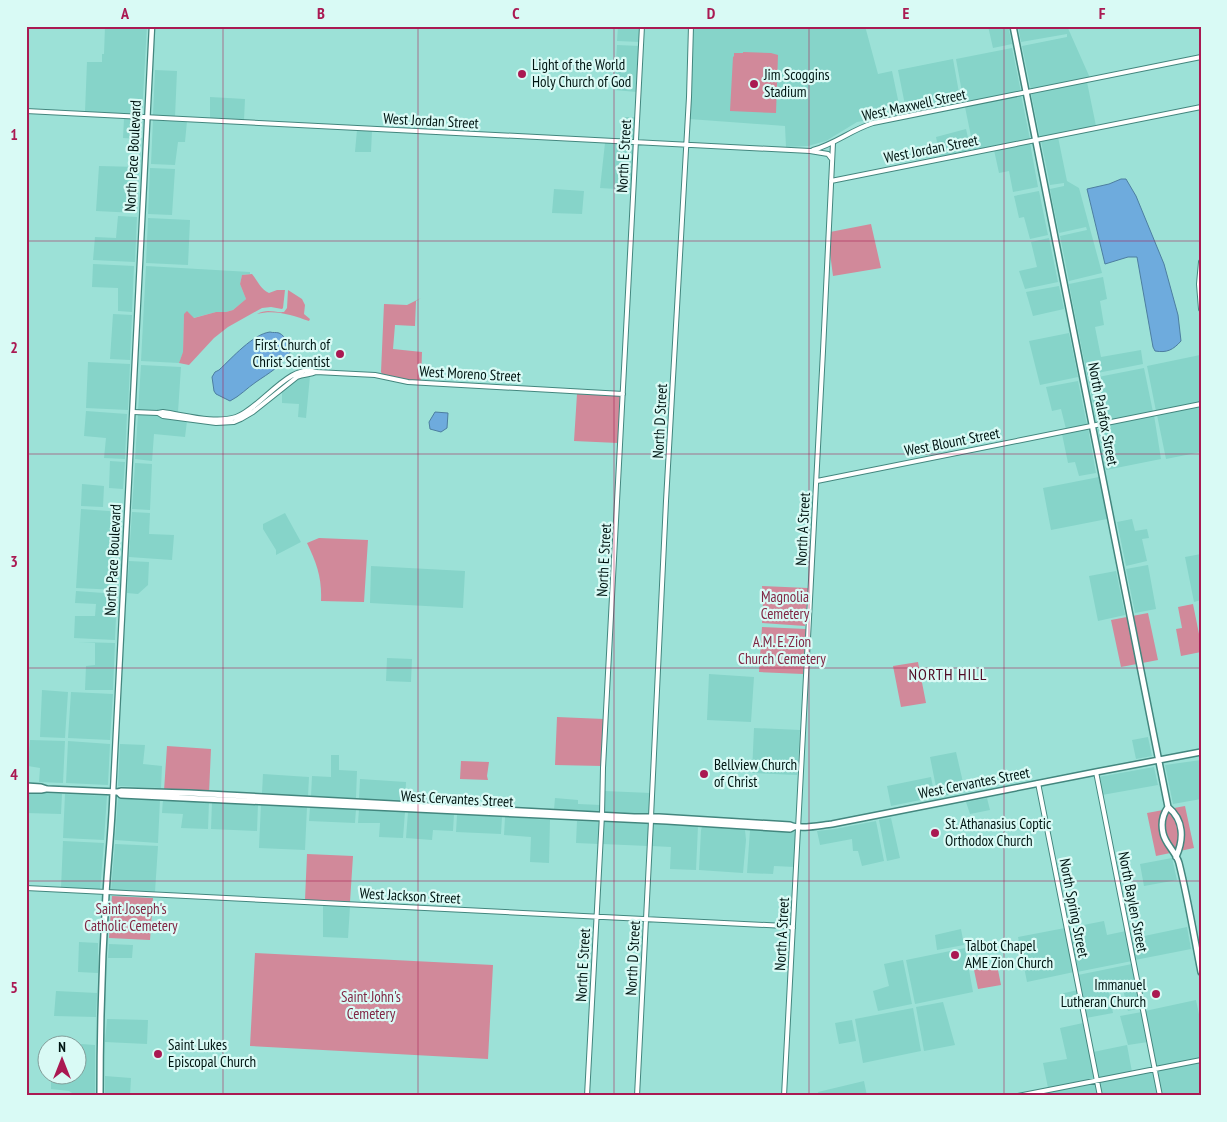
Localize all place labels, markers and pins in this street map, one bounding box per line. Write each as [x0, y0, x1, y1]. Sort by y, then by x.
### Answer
place label: Light of the World Holy Church of God [532, 55, 631, 91]
place label: Jim Scoggins Stadium [763, 65, 830, 101]
marker: Light of the World Holy Church of God [516, 68, 528, 80]
marker: Jim Scoggins Stadium [748, 78, 760, 90]
place label: First Church of Christ Scientist [252, 335, 331, 371]
marker: First Church of Christ Scientist [334, 348, 346, 360]
place label: Bellview Church of Christ [714, 755, 797, 791]
marker: Bellview Church of Christ [698, 768, 710, 780]
place label: St. Athanasius Coptic Orthodox Church [945, 814, 1052, 850]
marker: St. Athanasius Coptic Orthodox Church [929, 827, 941, 839]
place label: Talbot Chapel AME Zion Church [965, 936, 1053, 972]
marker: Talbot Chapel AME Zion Church [949, 949, 961, 961]
place label: Immanuel Lutheran Church [1061, 975, 1147, 1011]
marker: Immanuel Lutheran Church [1150, 988, 1162, 1000]
place label: Saint Lukes Episcopal Church [168, 1035, 256, 1071]
marker: Saint Lukes Episcopal Church [152, 1048, 164, 1060]

